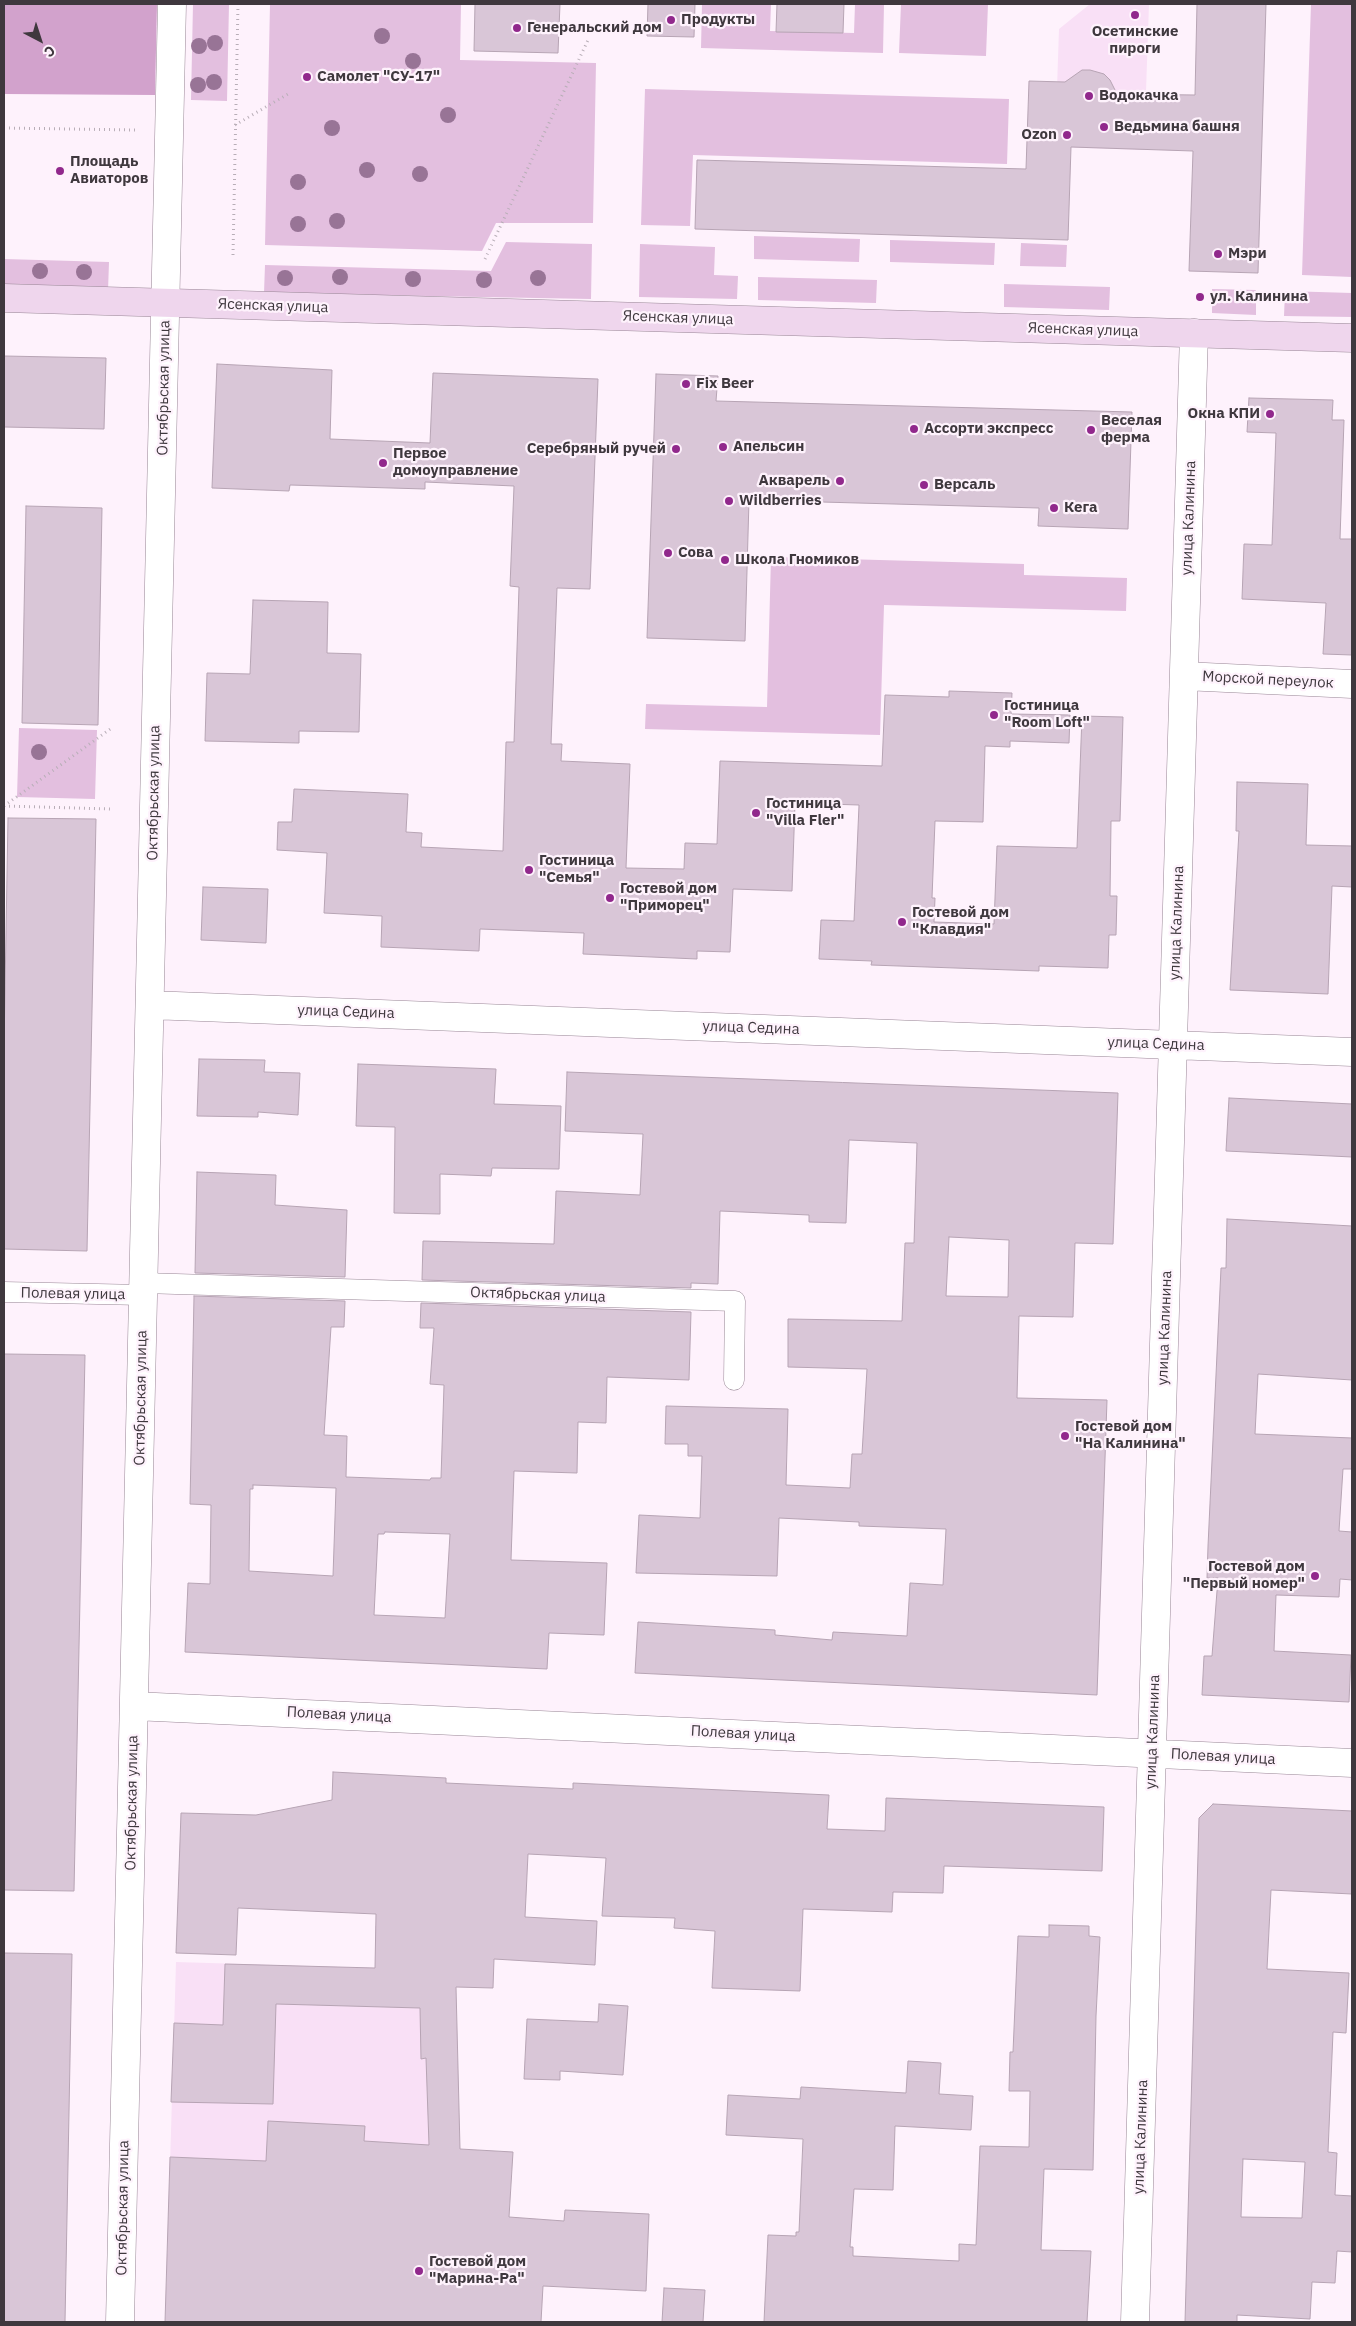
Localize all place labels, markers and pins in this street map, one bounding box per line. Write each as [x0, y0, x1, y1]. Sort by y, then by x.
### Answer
marker: Осетинские пироги [1129, 9, 1141, 21]
place label: Продукты [681, 11, 755, 29]
marker: Продукты [665, 14, 677, 26]
place label: Генеральский дом [527, 19, 662, 37]
marker: Генеральский дом [511, 22, 523, 34]
place label: Осетинские пироги [1092, 23, 1178, 58]
place label: Самолет "СУ-17" [317, 68, 440, 86]
marker: Самолет "СУ-17" [301, 71, 313, 83]
place label: Водокачка [1099, 87, 1179, 105]
marker: Водокачка [1083, 90, 1095, 102]
place label: Ведьмина башня [1114, 118, 1240, 136]
marker: Ведьмина башня [1098, 121, 1110, 133]
place label: Ozon [1021, 126, 1057, 144]
marker: Ozon [1061, 129, 1073, 141]
place label: Площадь Авиаторов [70, 153, 148, 188]
marker: Площадь Авиаторов [54, 165, 66, 177]
place label: Мэри [1228, 245, 1267, 263]
marker: Мэри [1212, 248, 1224, 260]
place label: ул. Калинина [1210, 288, 1308, 306]
marker: ул. Калинина [1194, 291, 1206, 303]
place label: Fix Beer [696, 375, 754, 393]
marker: Fix Beer [680, 378, 692, 390]
place label: Окна КПИ [1188, 405, 1260, 423]
marker: Окна КПИ [1264, 408, 1276, 420]
place label: Веселая ферма [1101, 412, 1162, 447]
place label: Ассорти экспресс [924, 420, 1053, 438]
marker: Ассорти экспресс [908, 423, 920, 435]
marker: Веселая ферма [1085, 424, 1097, 436]
place label: Апельсин [733, 438, 804, 456]
place label: Серебряный ручей [527, 440, 666, 458]
marker: Апельсин [717, 441, 729, 453]
marker: Серебряный ручей [670, 443, 682, 455]
place label: Первое домоуправление [393, 445, 518, 480]
marker: Первое домоуправление [377, 457, 389, 469]
place label: Акварель [759, 472, 830, 490]
marker: Акварель [834, 475, 846, 487]
place label: Версаль [934, 476, 995, 494]
marker: Версаль [918, 479, 930, 491]
place label: Wildberries [739, 492, 821, 510]
marker: Wildberries [723, 495, 735, 507]
place label: Кега [1064, 499, 1098, 517]
marker: Кега [1048, 502, 1060, 514]
place label: Сова [678, 544, 713, 562]
marker: Сова [662, 547, 674, 559]
place label: Школа Гномиков [735, 551, 859, 569]
marker: Школа Гномиков [719, 554, 731, 566]
place label: Гостиница "Room Loft" [1004, 697, 1090, 732]
marker: Гостиница "Room Loft" [988, 709, 1000, 721]
place label: Гостиница "Villa Fler" [766, 795, 844, 830]
marker: Гостиница "Villa Fler" [750, 807, 762, 819]
place label: Гостиница "Семья" [539, 852, 614, 887]
marker: Гостиница "Семья" [523, 864, 535, 876]
place label: Гостевой дом "Приморец" [620, 880, 717, 915]
marker: Гостевой дом "Приморец" [604, 892, 616, 904]
place label: Гостевой дом "Клавдия" [912, 904, 1009, 939]
marker: Гостевой дом "Клавдия" [896, 916, 908, 928]
place label: Гостевой дом "На Калинина" [1075, 1418, 1186, 1453]
marker: Гостевой дом "На Калинина" [1059, 1430, 1071, 1442]
place label: Гостевой дом "Первый номер" [1183, 1558, 1305, 1593]
marker: Гостевой дом "Первый номер" [1309, 1570, 1321, 1582]
place label: Гостевой дом "Марина-Ра" [429, 2253, 526, 2288]
marker: Гостевой дом "Марина-Ра" [413, 2265, 425, 2277]

